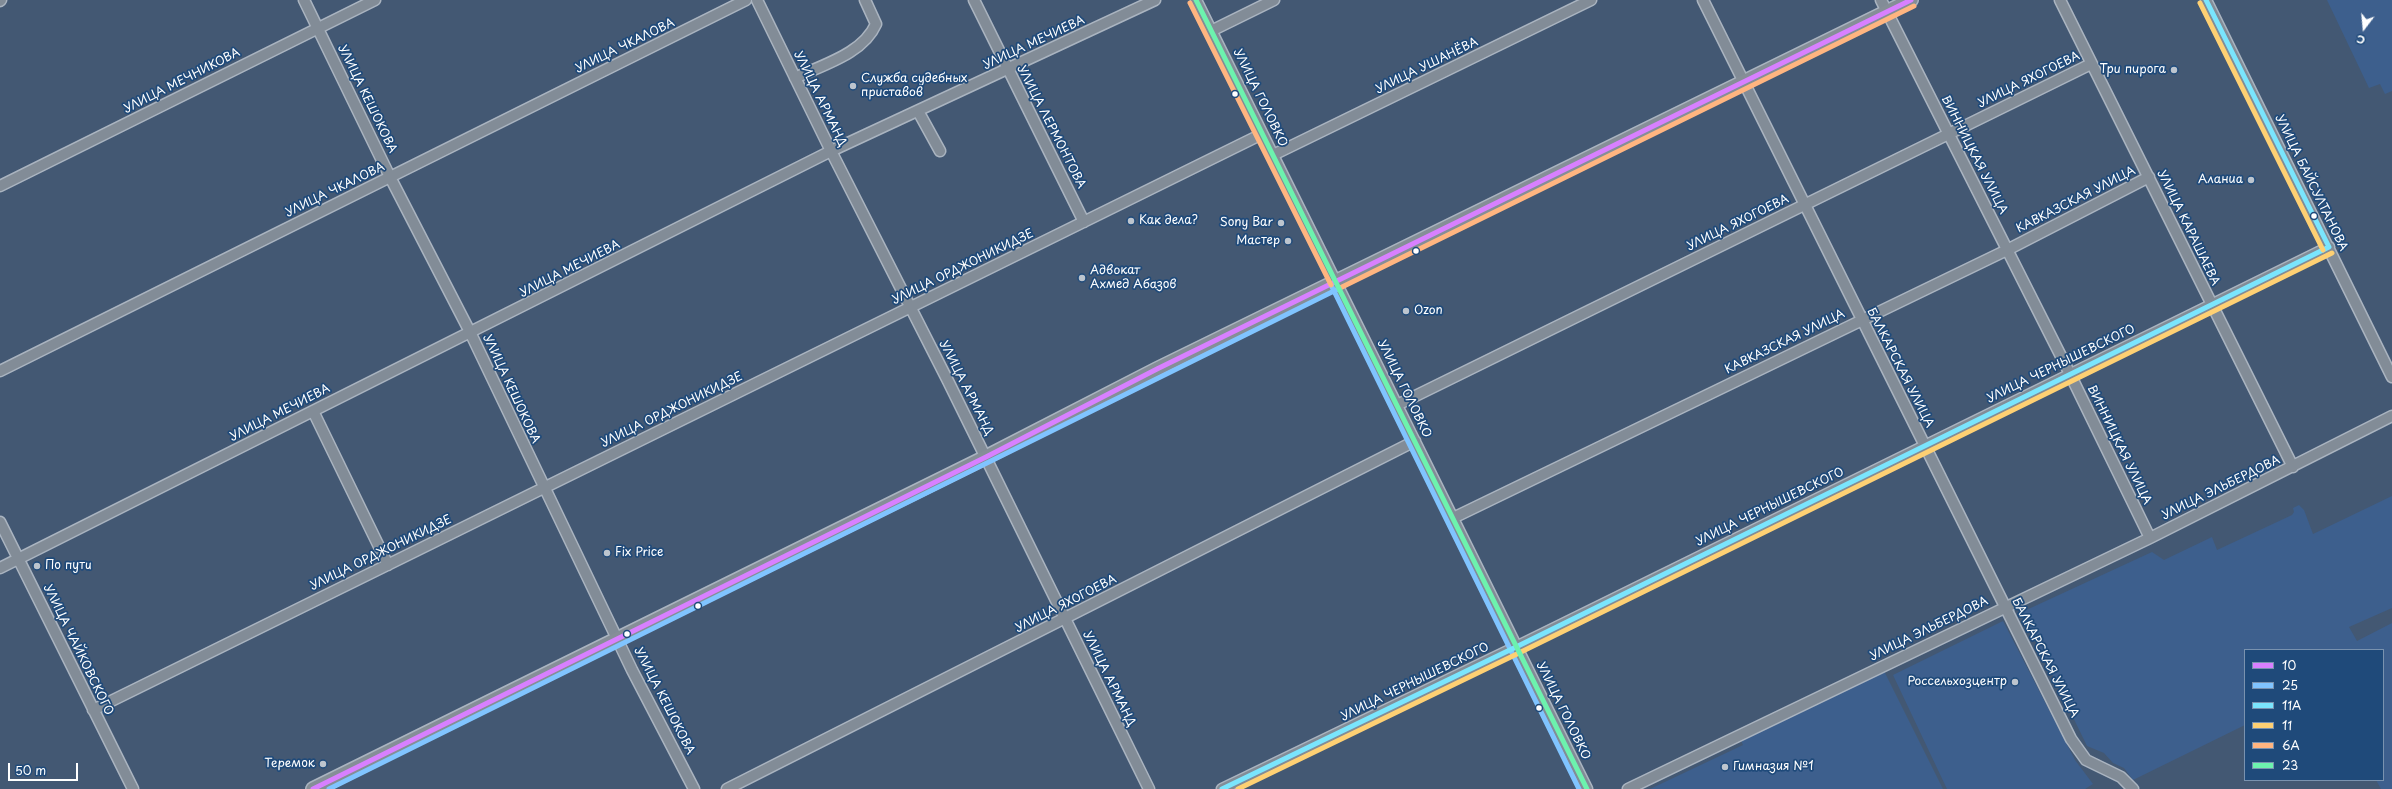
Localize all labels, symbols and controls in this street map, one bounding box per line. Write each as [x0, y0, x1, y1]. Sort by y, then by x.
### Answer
north arrow [2344, 8, 2384, 48]
street label: УЛИЦА МЕЧИЕВА [981, 13, 1087, 73]
street label: УЛИЦА ЧКАЛОВА [573, 16, 677, 76]
text: С [2354, 31, 2367, 49]
street label: УЛИЦА УШАНЁВА [1373, 35, 1481, 97]
street label: УЛИЦА КЕШОКОВА [335, 43, 399, 155]
street label: УЛИЦА МЕЧНИКОВА [122, 45, 242, 117]
street label: УЛИЦА ГОЛОВКО [1230, 47, 1290, 149]
street label: УЛИЦА АРМАНД [791, 49, 849, 149]
street label: УЛИЦА ЯХОГОЕВА [1976, 49, 2082, 111]
street label: УЛИЦА ЛЕРМОНТОВА [1014, 63, 1088, 191]
place label: Три пирога [2099, 63, 2166, 77]
marker: Три пирога [2169, 65, 2179, 75]
place label: Служба судебных приставов [861, 72, 967, 100]
marker: Служба судебных приставов [848, 81, 858, 91]
unlabelled marker [1230, 89, 1240, 99]
street label: ВИННИЦКАЯ УЛИЦА [1938, 93, 2010, 217]
street label: УЛИЦА БАЙСУЛТАНОВА [2272, 112, 2350, 254]
street label: УЛИЦА ЧКАЛОВА [283, 160, 387, 220]
street label: КАВКАЗСКАЯ УЛИЦА [2014, 164, 2138, 236]
street label: УЛИЦА КАРАШАЕВА [2154, 168, 2222, 288]
place label: Аланиа [2198, 173, 2243, 187]
marker: Аланиа [2246, 175, 2256, 185]
street label: УЛИЦА ЯХОГОЕВА [1685, 192, 1791, 254]
unlabelled marker [2309, 211, 2319, 221]
place label: Как дела? [1139, 214, 1198, 228]
marker: Как дела? [1126, 216, 1136, 226]
place label: Sony Bar [1220, 216, 1273, 230]
marker: Sony Bar [1276, 218, 1286, 228]
street label: УЛИЦА ОРДЖОНИКИДЗЕ [890, 226, 1036, 308]
place label: Мастер [1236, 234, 1280, 248]
marker: Мастер [1283, 236, 1293, 246]
street label: УЛИЦА МЕЧИЕВА [518, 238, 622, 300]
unlabelled marker [1411, 246, 1421, 256]
place label: Адвокат Ахмед Абазов [1090, 264, 1176, 292]
marker: Адвокат Ахмед Абазов [1077, 273, 1087, 283]
place label: Ozon [1414, 304, 1443, 318]
marker: Ozon [1401, 306, 1411, 316]
street label: БАЛКАРСКАЯ УЛИЦА [1864, 306, 1936, 430]
street label: КАВКАЗСКАЯ УЛИЦА [1723, 307, 1847, 377]
street label: УЛИЦА ЧЕРНЫШЕВСКОГО [1985, 322, 2137, 406]
street label: УЛИЦА КЕШОКОВА [479, 332, 543, 446]
street label: УЛИЦА АРМАНД [936, 338, 996, 438]
street label: УЛИЦА ГОЛОВКО [1374, 338, 1434, 440]
street label: УЛИЦА ОРДЖОНИКИДЗЕ [599, 369, 745, 451]
street label: УЛИЦА МЕЧИЕВА [228, 382, 332, 444]
street label: ВИННИЦКАЯ УЛИЦА [2084, 383, 2154, 507]
street label: УЛИЦА ЭЛЬБЕРДОВА [2160, 453, 2282, 523]
street label: УЛИЦА ЧЕРНЫШЕВСКОГО [1694, 465, 1846, 549]
street label: УЛИЦА ОРДЖОНИКИДЗЕ [308, 512, 454, 594]
place label: Fix Price [615, 546, 663, 560]
marker: Fix Price [602, 548, 612, 558]
place label: По пути [45, 559, 92, 573]
marker: По пути [32, 561, 42, 571]
street label: УЛИЦА ЯХОГОЕВА [1013, 572, 1119, 636]
street label: УЛИЦА ЧАЙКОВСКОГО [40, 582, 116, 718]
street label: УЛИЦА ЭЛЬБЕРДОВА [1868, 594, 1990, 664]
street label: БАЛКАРСКАЯ УЛИЦА [2009, 596, 2081, 720]
unlabelled marker [693, 601, 703, 611]
unlabelled marker [622, 629, 632, 639]
street label: УЛИЦА АРМАНД [1080, 629, 1138, 729]
street label: УЛИЦА ЧЕРНЫШЕВСКОГО [1339, 640, 1491, 724]
street label: УЛИЦА КЕШОКОВА [631, 645, 697, 757]
legend [2244, 649, 2384, 781]
text: 10 [2282, 656, 2296, 674]
street label: УЛИЦА ГОЛОВКО [1533, 660, 1593, 762]
place label: Россельхозцентр [1907, 675, 2007, 689]
text: 25 [2282, 676, 2298, 694]
marker: Россельхозцентр [2010, 677, 2020, 687]
text: 11А [2282, 696, 2301, 714]
unlabelled marker [1534, 703, 1544, 713]
text: 11 [2282, 716, 2292, 734]
text: 6А [2282, 736, 2300, 754]
scale bar [10, 755, 80, 781]
text: 23 [2282, 756, 2298, 774]
place label: Теремок [264, 757, 315, 771]
marker: Теремок [318, 759, 328, 769]
place label: Гимназия №1 [1733, 760, 1814, 774]
text: 50 m [15, 761, 46, 779]
marker: Гимназия №1 [1720, 762, 1730, 772]

